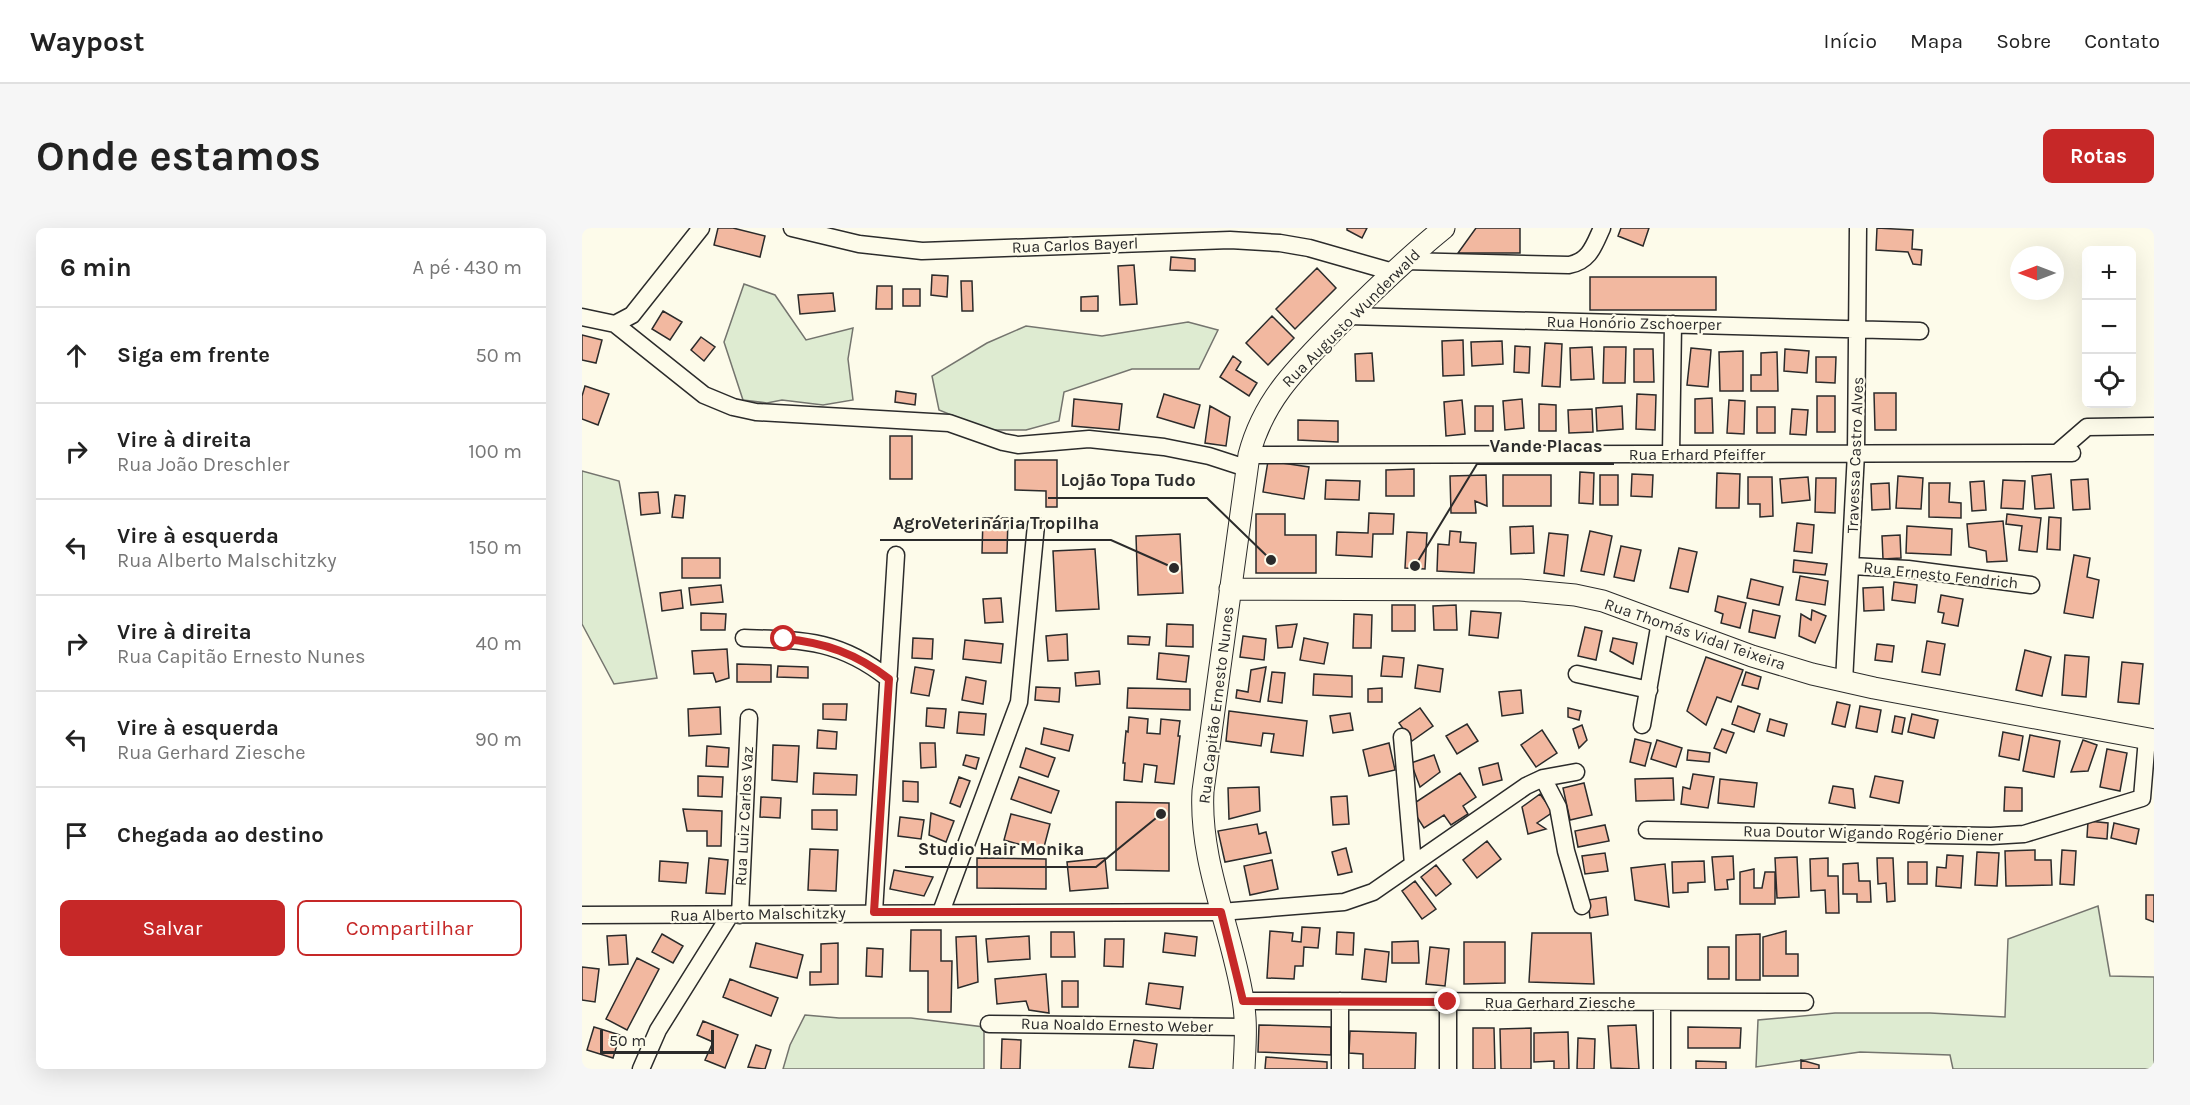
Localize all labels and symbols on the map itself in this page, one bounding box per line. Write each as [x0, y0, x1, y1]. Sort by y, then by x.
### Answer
street label: Rua Carlos Bayerl [1011, 233, 1139, 257]
street label: Rua Augusto Wunderwald [1278, 245, 1424, 391]
north arrow [2010, 246, 2064, 300]
street label: Rua Honório Zschoerper [1546, 312, 1722, 334]
street label: Travessa Castro Alves [1843, 376, 1867, 534]
callout: Vande Placas [1477, 428, 1614, 464]
text: Vande Placas [1489, 435, 1603, 457]
street label: Rua Erhard Pfeiffer [1629, 445, 1766, 464]
callout: Lojão Topa Tudo [1048, 462, 1207, 498]
text: Lojão Topa Tudo [1060, 469, 1196, 491]
callout: AgroVeterinária Tropilha [880, 504, 1111, 540]
text: AgroVeterinária Tropilha [893, 512, 1099, 534]
street label: Rua Ernesto Fendrich [1863, 557, 2019, 593]
street label: Rua Thomás Vidal Teixeira [1602, 594, 1788, 674]
street label: Rua Capitão Ernesto Nunes [1194, 605, 1238, 805]
route start [770, 625, 796, 651]
street label: Rua Luiz Carlos Vaz [731, 746, 757, 886]
street label: Rua Doutor Wigando Rogério Diener [1743, 821, 2003, 845]
callout: Studio Hair Monika [905, 831, 1096, 867]
text: Studio Hair Monika [918, 838, 1084, 860]
street label: Rua Alberto Malschitzky [670, 903, 846, 925]
route end [1434, 988, 1460, 1014]
street label: Rua Gerhard Ziesche [1485, 993, 1635, 1012]
street label: Rua Noaldo Ernesto Weber [1021, 1014, 1213, 1036]
scale bar [600, 1027, 714, 1054]

